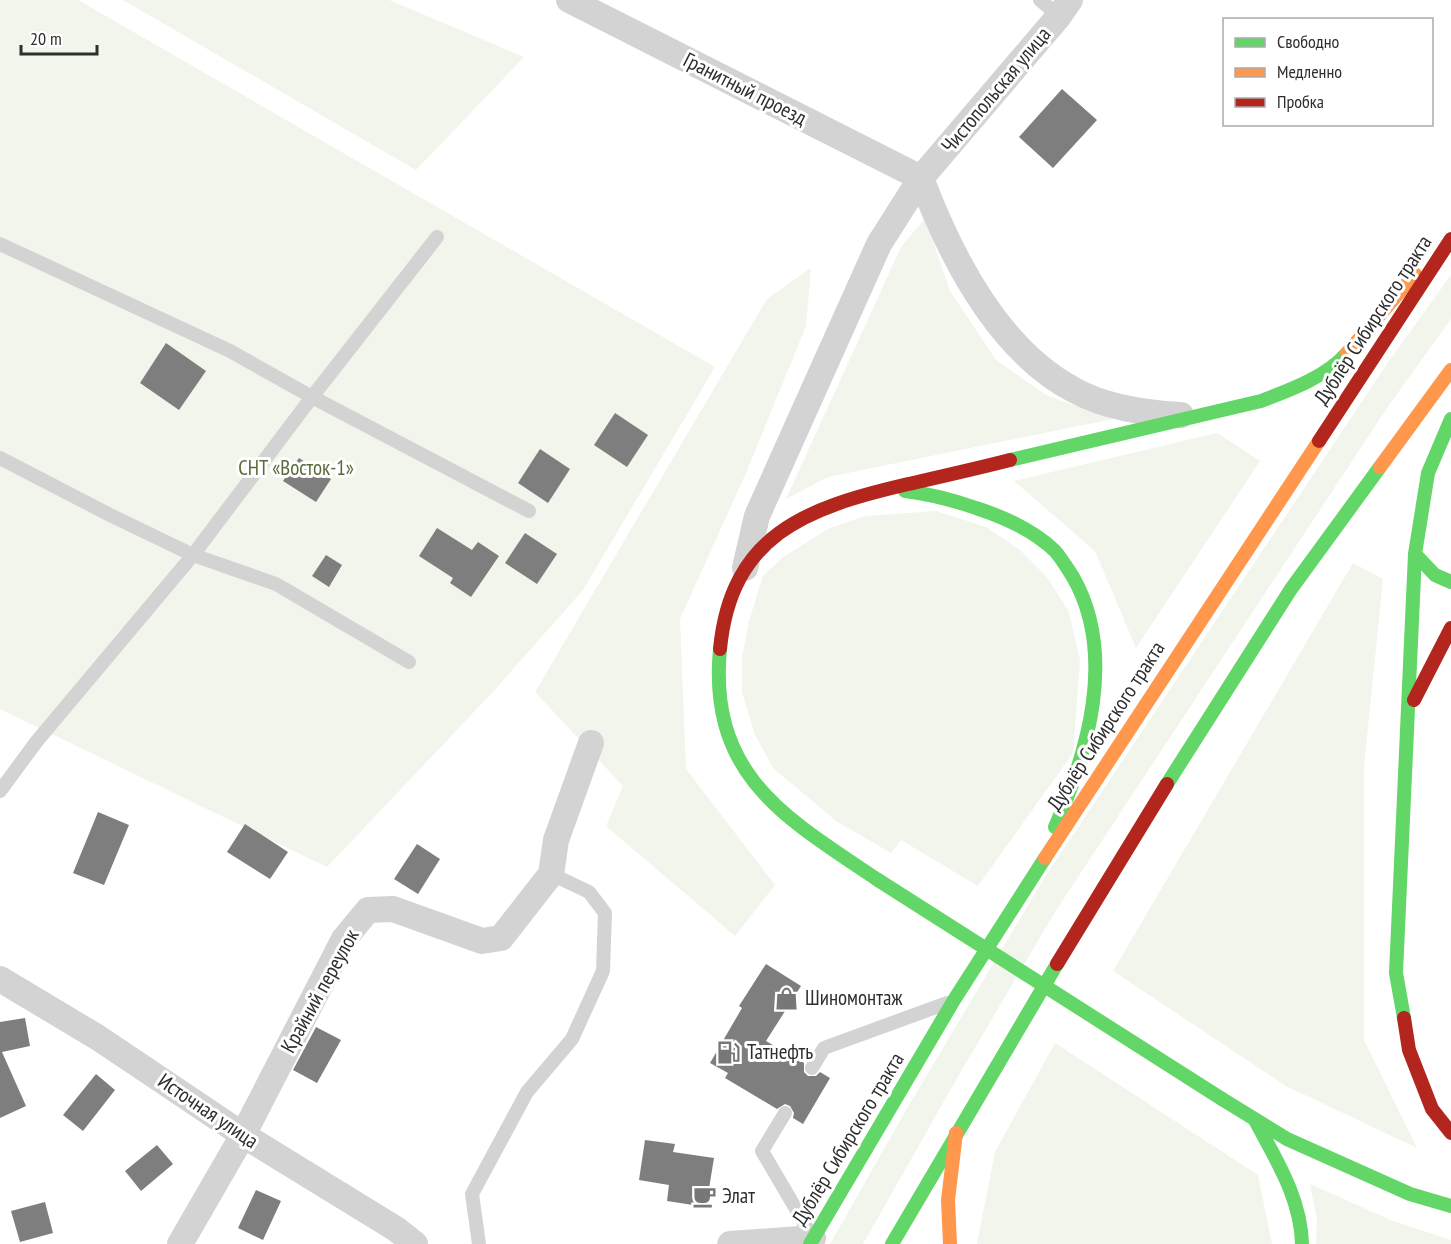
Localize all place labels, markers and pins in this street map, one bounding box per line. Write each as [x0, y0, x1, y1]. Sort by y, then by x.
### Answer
place label: Шиномонтаж [805, 984, 903, 1011]
shop icon: Шиномонтаж [774, 985, 800, 1011]
place label: Татнефть [747, 1038, 813, 1065]
fuel station icon: Татнефть [716, 1039, 742, 1065]
place label: Элат [722, 1182, 755, 1209]
cafe icon: Элат [691, 1183, 717, 1209]

